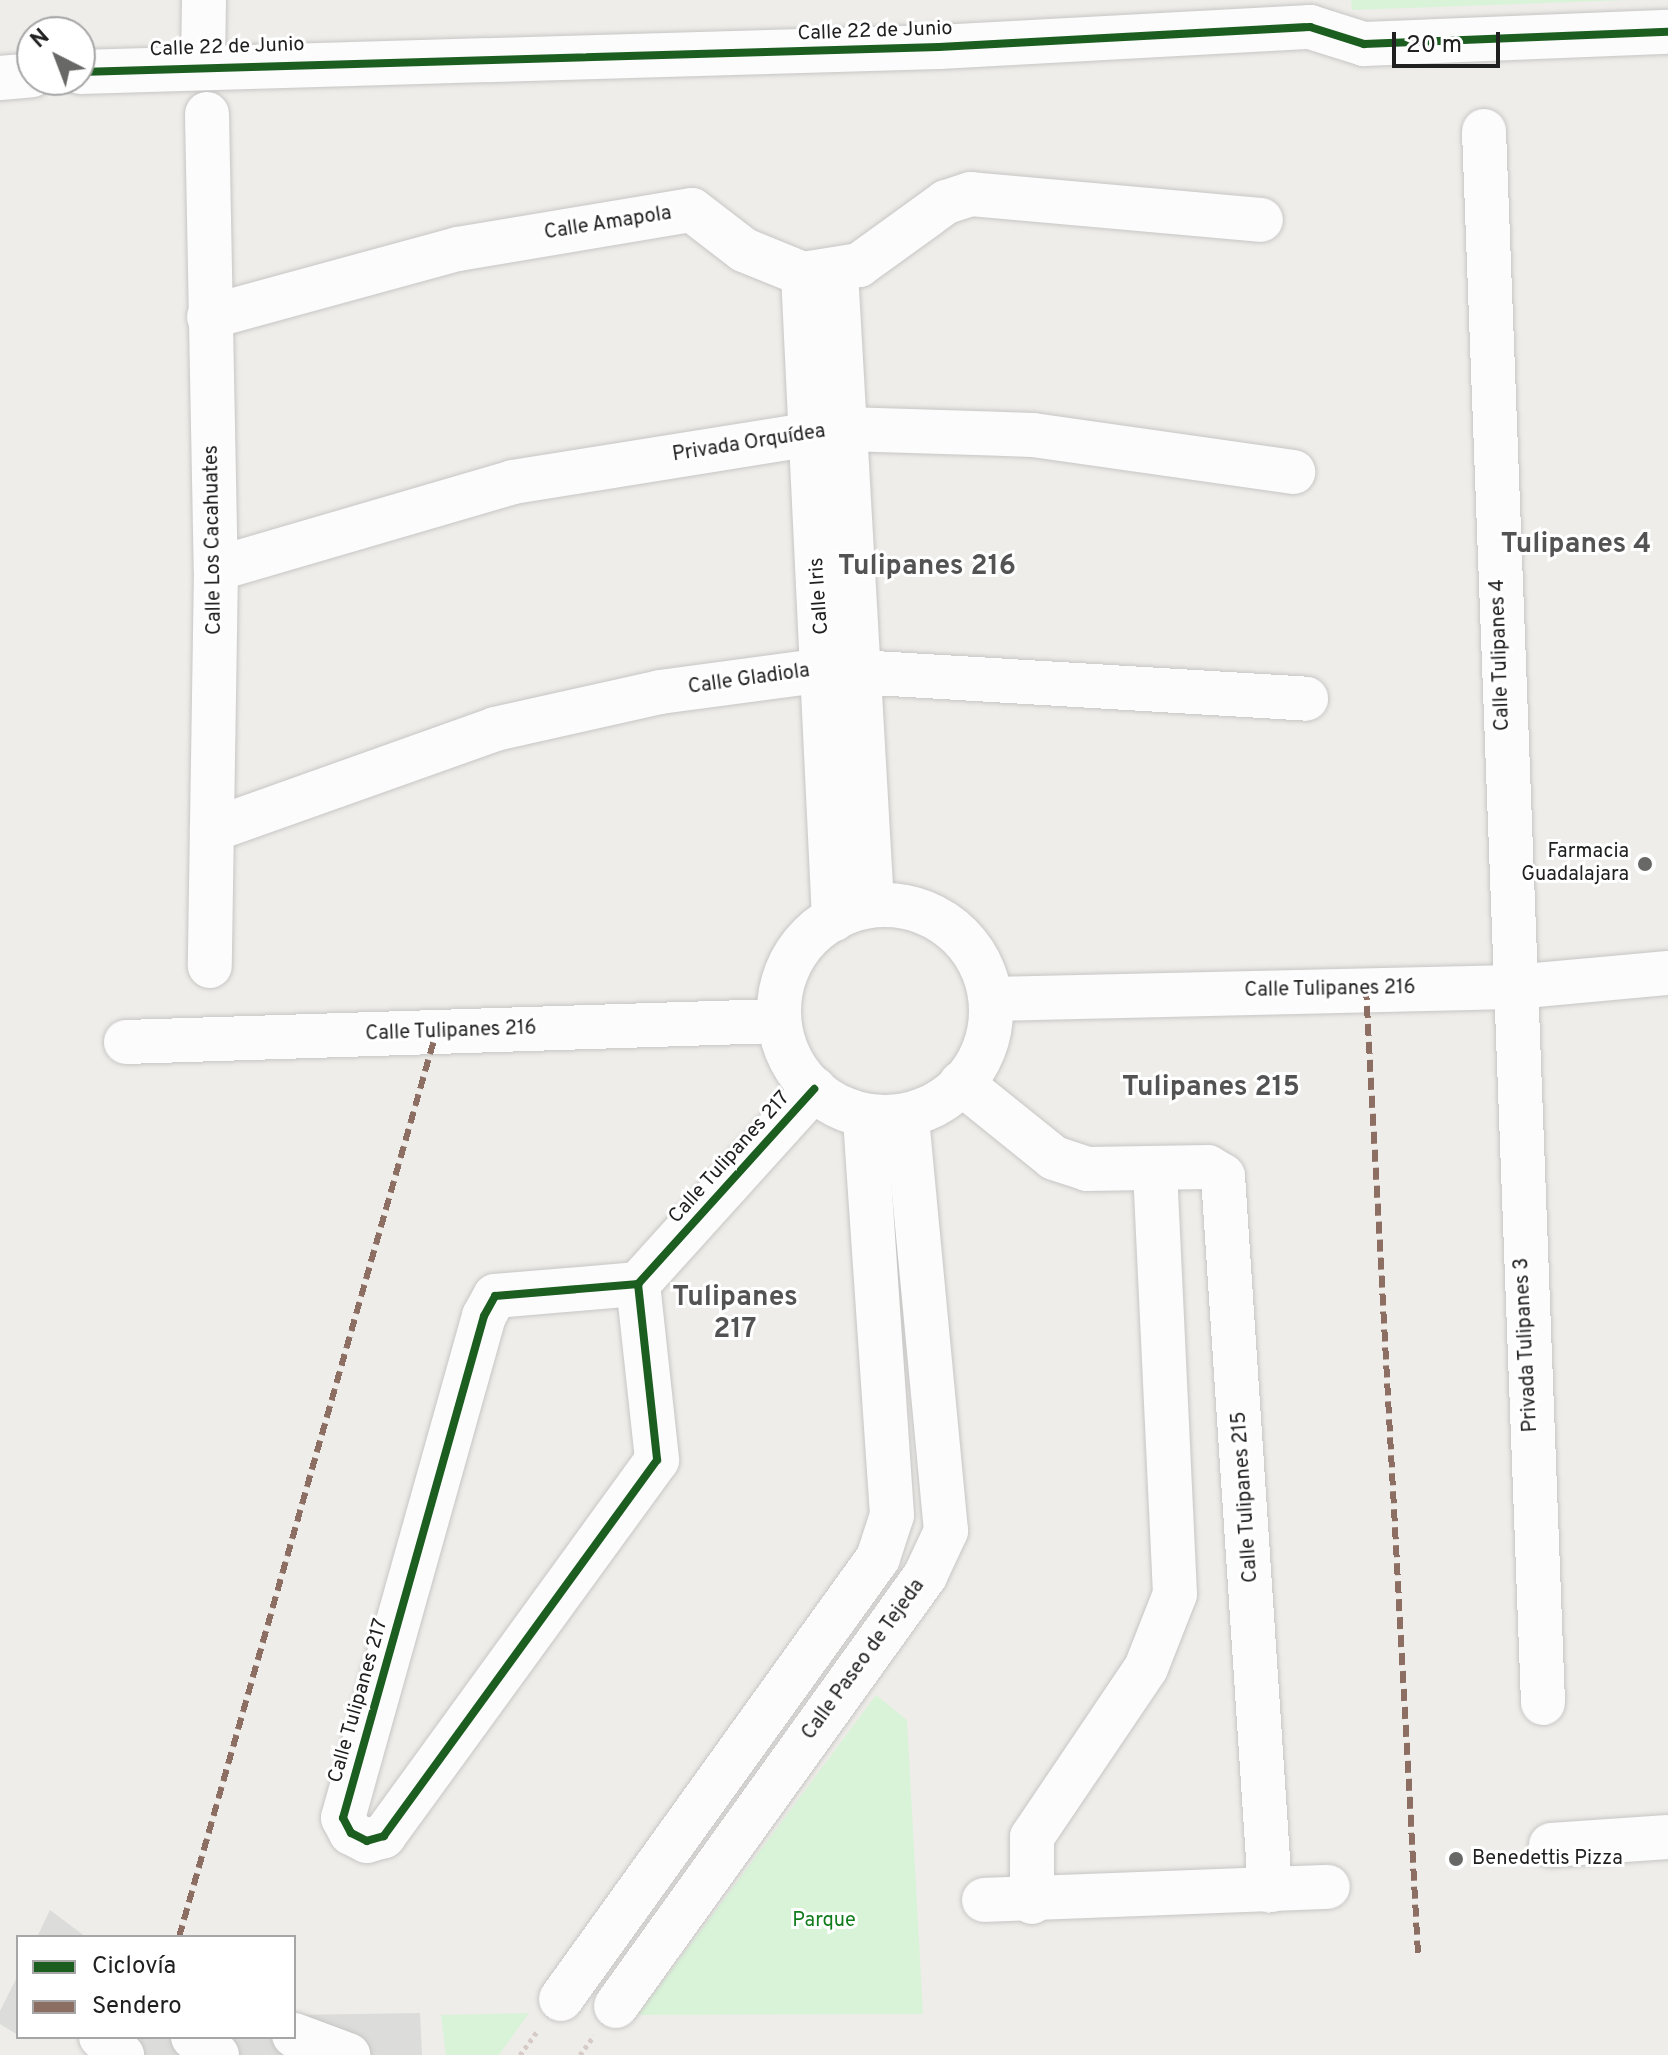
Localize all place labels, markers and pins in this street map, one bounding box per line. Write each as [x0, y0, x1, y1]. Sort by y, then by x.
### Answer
place label: Farmacia Guadalajara [1521, 840, 1629, 887]
marker: Farmacia Guadalajara [1636, 855, 1654, 873]
place label: Benedettis Pizza [1472, 1847, 1623, 1871]
marker: Benedettis Pizza [1447, 1850, 1465, 1868]

